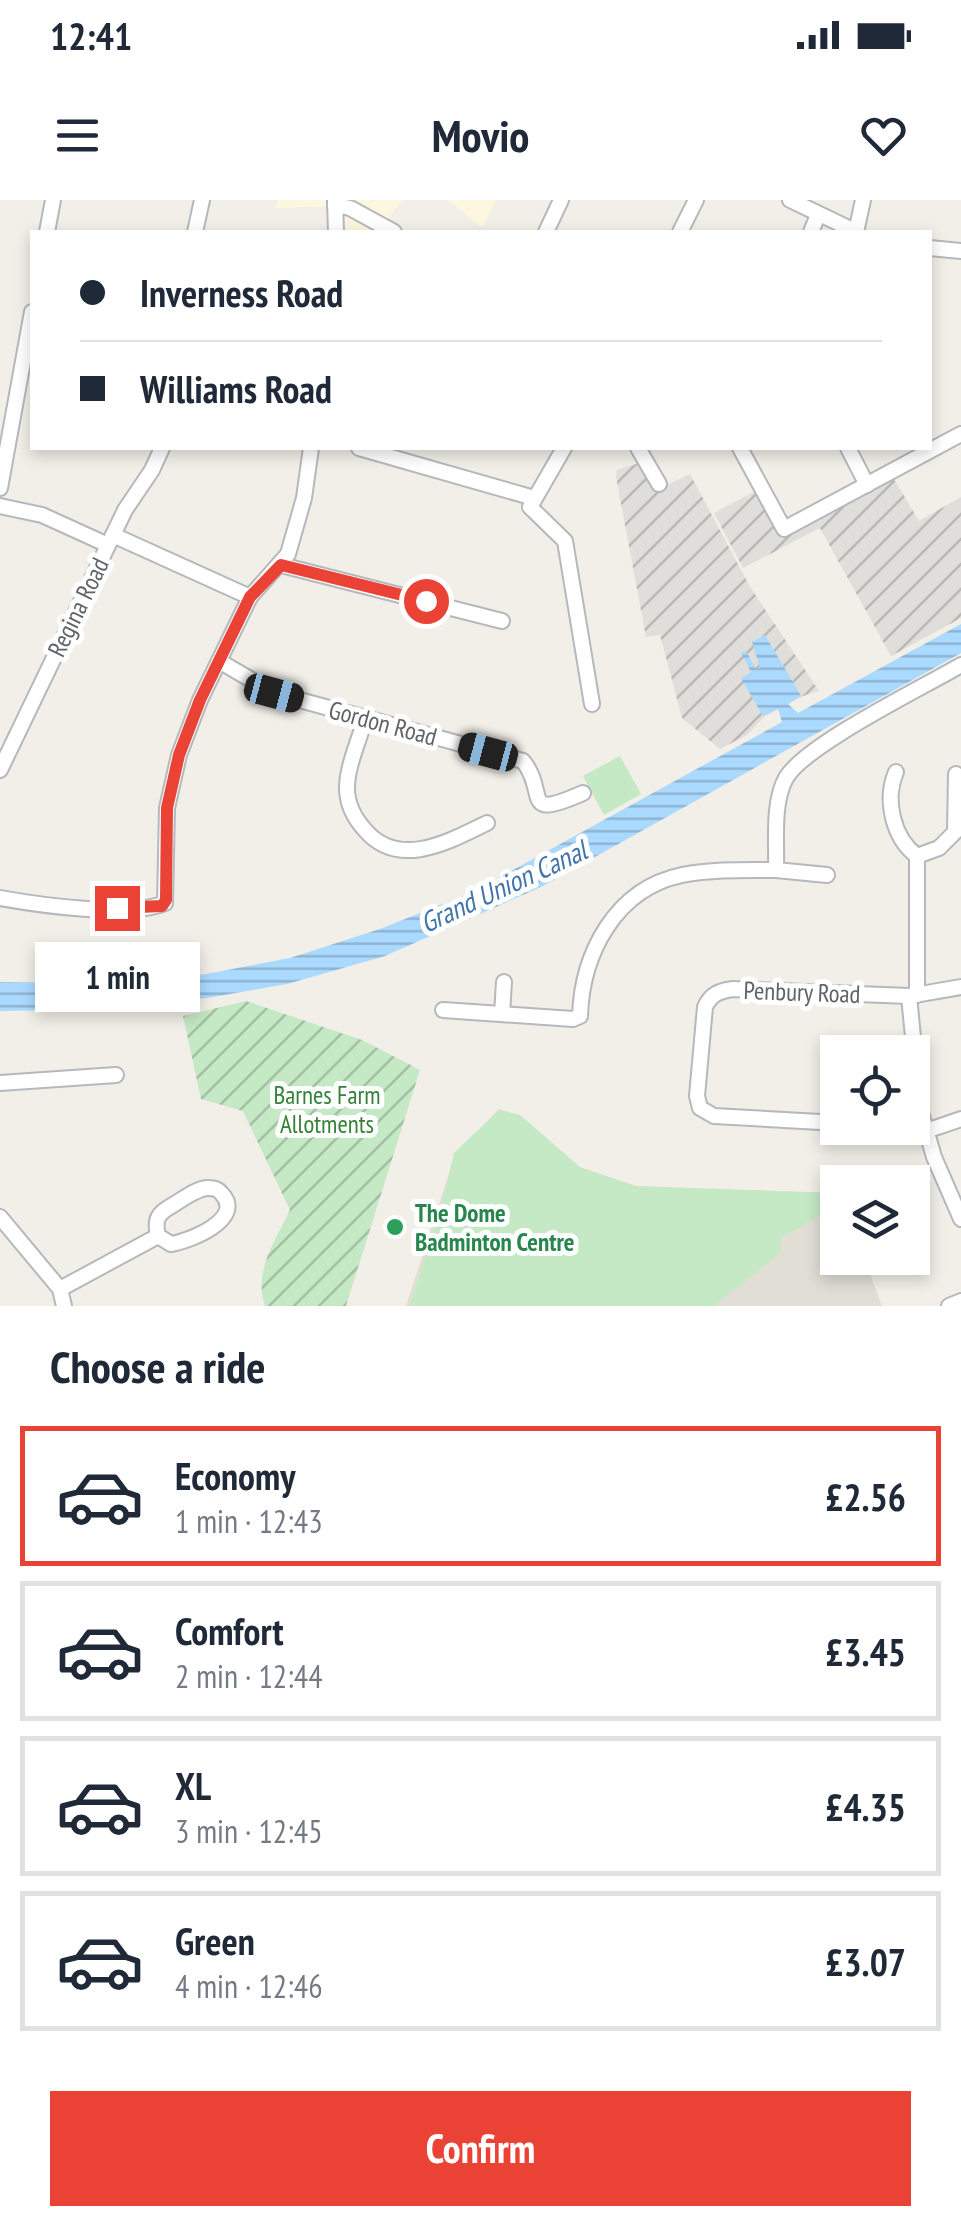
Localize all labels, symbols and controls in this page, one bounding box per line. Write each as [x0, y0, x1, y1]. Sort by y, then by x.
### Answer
text: 12:41 [50, 11, 132, 60]
text: Movio [432, 106, 529, 164]
icon: menu [50, 108, 105, 163]
icon: heart [856, 108, 911, 163]
text: Inverness Road [140, 268, 343, 317]
text: Williams Road [140, 364, 332, 413]
street label: Regina Road [40, 552, 116, 662]
route start [404, 579, 449, 624]
car [241, 671, 307, 715]
street label: Gordon Road [325, 693, 441, 753]
car [455, 730, 521, 774]
water label: Grand Union Canal [414, 830, 595, 941]
route end [95, 886, 140, 931]
callout: 1 min [34, 943, 200, 1013]
text: 1 min [85, 956, 150, 998]
street label: Penbury Road [743, 974, 861, 1010]
map controls [820, 1035, 930, 1275]
button: locate [820, 1035, 930, 1145]
park label: Barnes Farm Allotments [273, 1079, 381, 1140]
button: layers [820, 1165, 930, 1275]
place label: The Dome Badminton Centre [415, 1197, 575, 1258]
marker: The Dome Badminton Centre [384, 1216, 406, 1238]
text: Choose a ride [50, 1337, 265, 1395]
icon: car [55, 1451, 145, 1541]
text: Economy [175, 1451, 295, 1500]
text: £2.56 [825, 1472, 906, 1521]
text: 1 min · 12:43 [175, 1500, 323, 1542]
icon: car [55, 1606, 145, 1696]
text: Comfort [175, 1606, 284, 1655]
text: £3.45 [825, 1627, 906, 1676]
text: 2 min · 12:44 [175, 1655, 323, 1697]
icon: car [55, 1761, 145, 1851]
text: XL [175, 1761, 211, 1810]
text: £4.35 [825, 1782, 906, 1831]
text: 3 min · 12:45 [175, 1810, 323, 1852]
icon: car [55, 1916, 145, 2006]
text: Green [175, 1916, 255, 1965]
text: £3.07 [825, 1937, 906, 1986]
text: 4 min · 12:46 [175, 1965, 323, 2007]
button: Confirm [50, 2091, 911, 2206]

